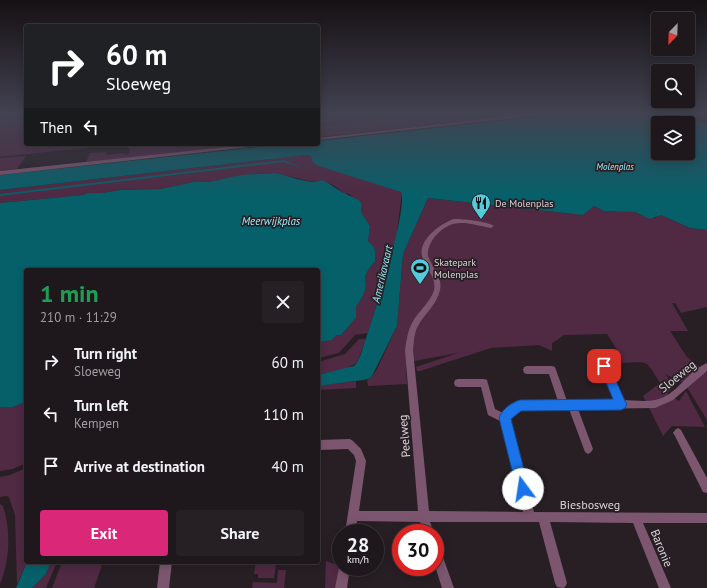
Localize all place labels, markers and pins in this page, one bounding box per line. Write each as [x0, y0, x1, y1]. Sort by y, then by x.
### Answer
restaurant icon: De Molenplas [470, 192, 492, 220]
place label: De Molenplas [495, 197, 554, 210]
place label: Skatepark Molenplas [434, 256, 478, 281]
sports icon: Skatepark Molenplas [409, 257, 431, 285]
pin [587, 349, 621, 383]

